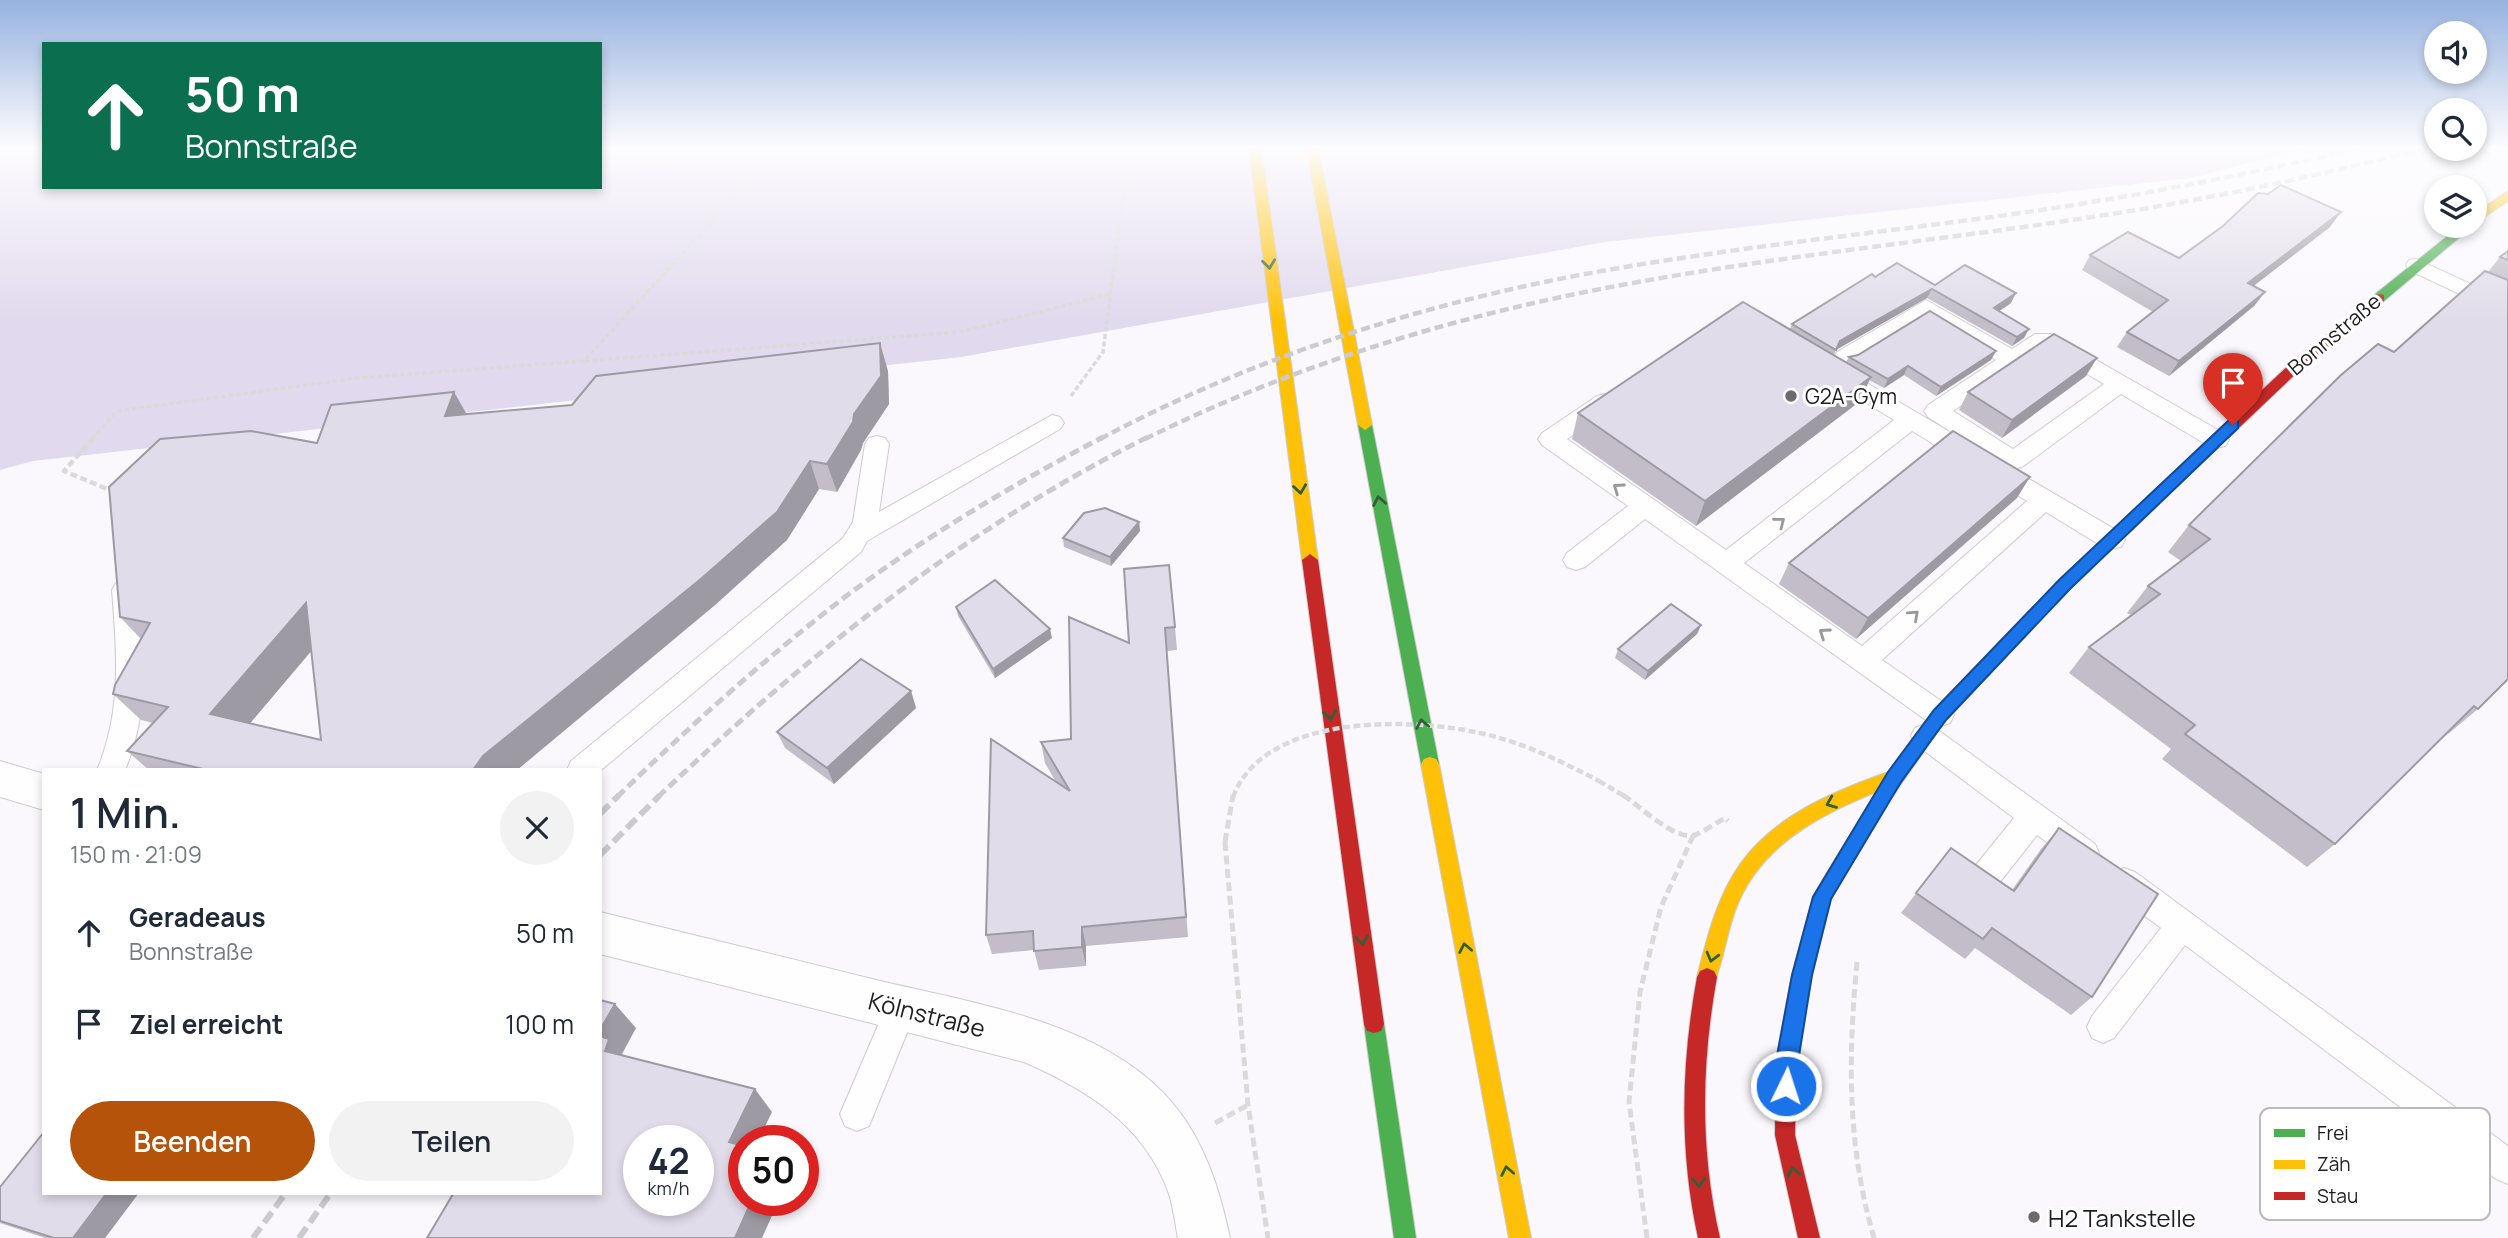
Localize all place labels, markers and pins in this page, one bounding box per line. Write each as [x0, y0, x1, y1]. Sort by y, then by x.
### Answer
pin [2203, 353, 2263, 425]
place label: G2A-Gym [1805, 382, 1897, 410]
marker: G2A-Gym [1783, 388, 1799, 404]
place label: H2 Tankstelle [2048, 1201, 2196, 1234]
marker: H2 Tankstelle [2026, 1209, 2042, 1225]

